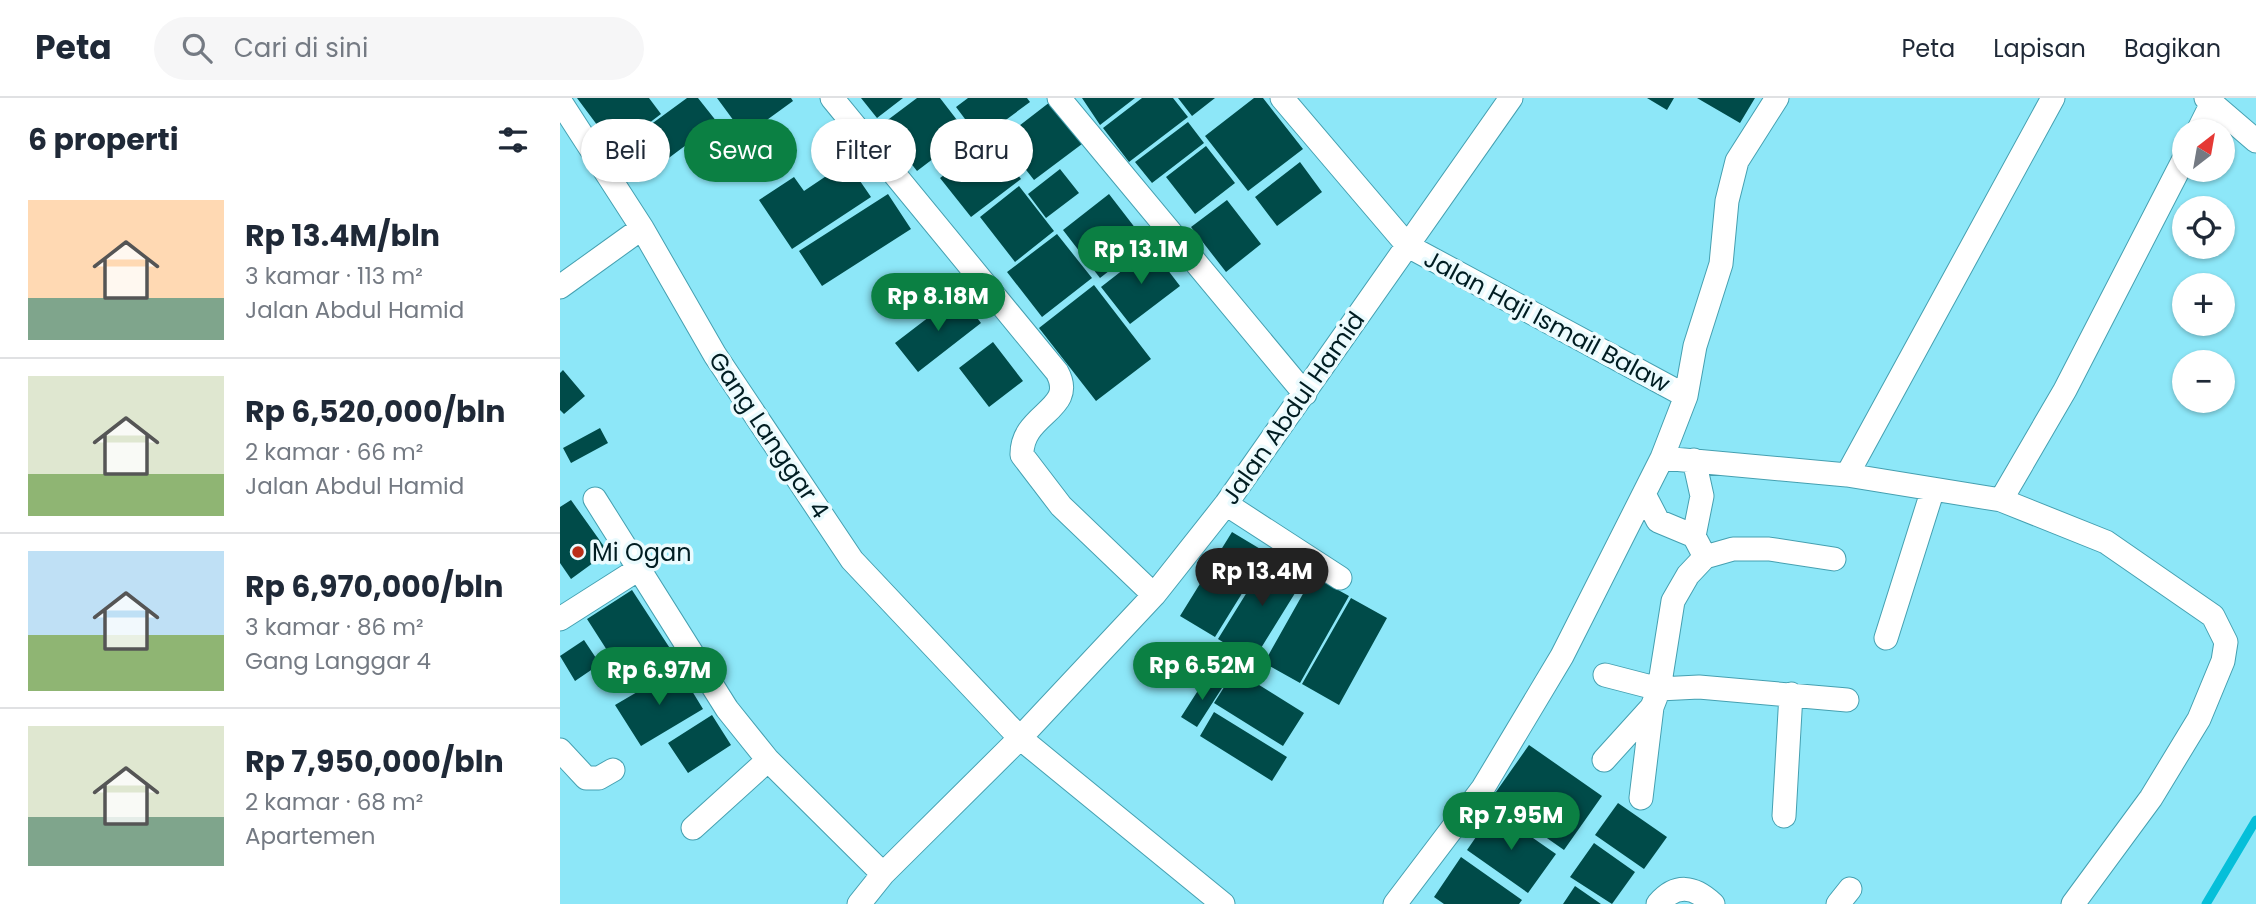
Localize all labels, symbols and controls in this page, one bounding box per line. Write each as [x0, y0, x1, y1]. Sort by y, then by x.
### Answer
search box [154, 17, 644, 80]
text: Peta [35, 24, 112, 71]
icon: search [178, 29, 216, 67]
text: Cari di sini [234, 30, 368, 66]
text: Peta [1901, 32, 1955, 65]
text: Lapisan [1993, 32, 2086, 65]
text: Bagikan [2124, 32, 2221, 65]
text: 6 properti [28, 118, 179, 161]
chip: Beli [581, 119, 670, 182]
chip: Sewa [684, 119, 797, 182]
chip: Filter [811, 119, 916, 182]
chip: Baru [930, 119, 1033, 182]
north arrow [2172, 119, 2235, 182]
map controls [2172, 119, 2235, 413]
icon: filters [494, 121, 532, 159]
button: locate [2172, 196, 2235, 259]
text: Rp 13.4M/bln [245, 214, 440, 257]
pin: Rp 13.1M [1069, 226, 1213, 286]
icon: home [84, 228, 168, 312]
text: Rp 13.1M [1094, 233, 1188, 265]
street label: Jalan Haji Ismail Balaw [1418, 242, 1676, 400]
text: 3 kamar · 113 m² [245, 260, 423, 292]
button: + [2172, 273, 2235, 336]
pin: Rp 8.18M [866, 274, 1010, 333]
text: Rp 8.18M [887, 280, 989, 312]
text: Jalan Abdul Hamid [245, 294, 464, 326]
street label: Jalan Abdul Hamid [1214, 305, 1372, 511]
street label: Gang Langgar 4 [701, 345, 837, 525]
button: − [2172, 350, 2235, 413]
text: Rp 6,520,000/bln [245, 390, 506, 433]
icon: home [84, 404, 168, 488]
text: 2 kamar · 66 m² [245, 436, 423, 468]
text: Jalan Abdul Hamid [245, 470, 464, 502]
place label: Mi Ogan [592, 536, 692, 569]
marker: Mi Ogan [570, 544, 586, 560]
pin: Rp 13.4M [1190, 548, 1334, 608]
text: Rp 13.4M [1211, 555, 1313, 587]
text: Rp 6,970,000/bln [245, 565, 503, 608]
icon: home [84, 579, 168, 663]
text: 3 kamar · 86 m² [245, 611, 424, 643]
pin: Rp 6.52M [1130, 642, 1274, 702]
text: Gang Langgar 4 [245, 645, 431, 677]
pin: Rp 6.97M [587, 648, 731, 707]
text: Rp 6.52M [1149, 649, 1255, 681]
text: Rp 6.97M [607, 654, 711, 686]
text: Rp 7,950,000/bln [245, 740, 504, 783]
icon: home [84, 754, 168, 838]
text: 2 kamar · 68 m² [245, 786, 423, 818]
pin: Rp 7.95M [1439, 792, 1583, 852]
text: Rp 7.95M [1459, 799, 1563, 831]
text: Apartemen [245, 820, 375, 852]

